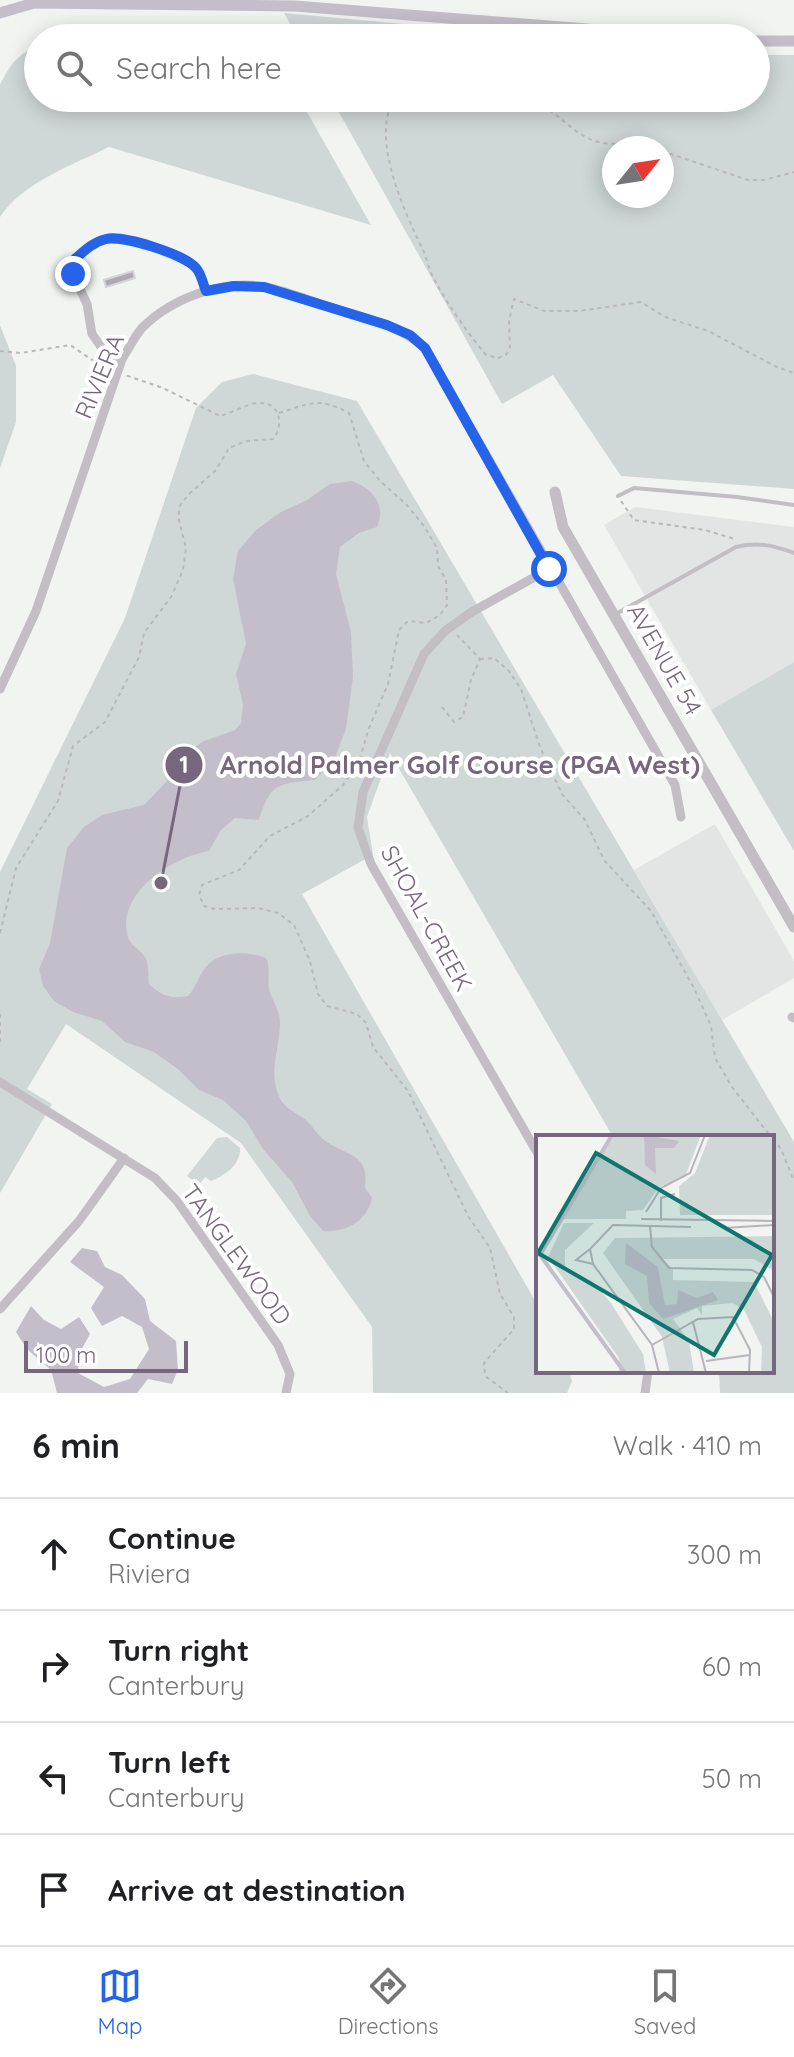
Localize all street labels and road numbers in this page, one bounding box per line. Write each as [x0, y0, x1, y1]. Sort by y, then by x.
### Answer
street label: RIVIERA [68, 329, 130, 423]
street label: AVENUE 54 [621, 598, 709, 720]
street label: SHOAL-CREEK [375, 840, 479, 996]
street label: TANGLEWOOD [176, 1178, 298, 1330]

